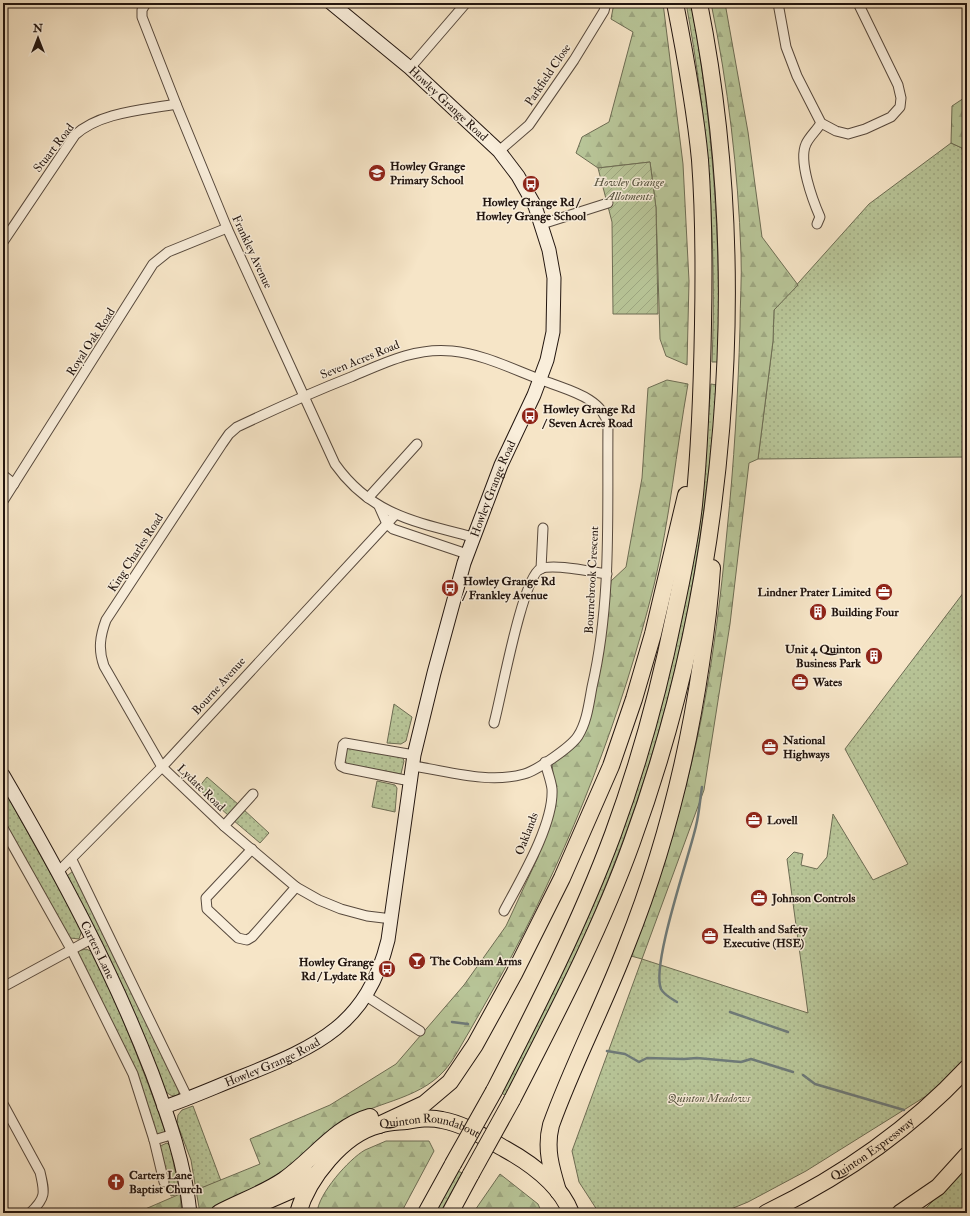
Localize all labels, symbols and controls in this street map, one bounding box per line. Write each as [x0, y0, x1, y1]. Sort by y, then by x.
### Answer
north arrow [18, 18, 58, 58]
text: N [32, 22, 44, 35]
street label: Parkfield Close [522, 41, 574, 109]
street label: Howley Grange Road [405, 63, 491, 145]
street label: Stuart Road [30, 121, 78, 175]
place label: Howley Grange Primary School [390, 159, 466, 188]
school or university icon: Howley Grange Primary School [367, 163, 387, 183]
bus stop icon: Howley Grange Rd / Howley Grange School [521, 174, 541, 194]
park label: Howley Grange Allotments [593, 175, 665, 204]
place label: Howley Grange Rd / Howley Grange School [476, 195, 587, 224]
street label: Frankley Avenue [228, 213, 276, 291]
street label: Royal Oak Road [63, 305, 119, 379]
street label: Seven Acres Road [318, 337, 402, 383]
place label: Howley Grange Rd / Seven Acres Road [542, 402, 635, 431]
bus stop icon: Howley Grange Rd / Seven Acres Road [520, 406, 540, 426]
street label: Howley Grange Road [467, 438, 519, 539]
street label: King Charles Road [105, 511, 167, 595]
street label: Bournebrook Crescent [582, 526, 602, 634]
place label: Howley Grange Rd / Frankley Avenue [462, 574, 555, 603]
bus stop icon: Howley Grange Rd / Frankley Avenue [440, 578, 460, 598]
office icon: Lindner Prater Limited [874, 582, 894, 602]
place label: Lindner Prater Limited [758, 585, 871, 600]
building icon: Building Four [808, 602, 828, 622]
place label: Building Four [831, 605, 899, 620]
place label: Unit 4 Quinton Business Park [785, 642, 862, 671]
building icon: Unit 4 Quinton Business Park [864, 646, 884, 666]
street label: Bourne Avenue [189, 654, 249, 718]
office icon: Wates [790, 672, 810, 692]
place label: Wates [812, 675, 842, 690]
place label: National Highways [782, 733, 830, 762]
office icon: National Highways [760, 737, 780, 757]
street label: Lydate Road [174, 761, 228, 815]
street label: Oaklands [512, 810, 542, 858]
office icon: Lovell [744, 810, 764, 830]
place label: Lovell [767, 813, 799, 828]
office icon: Johnson Controls [749, 888, 769, 908]
place label: Johnson Controls [771, 891, 855, 906]
street label: Carters Lane [77, 918, 118, 981]
place label: Health and Safety Executive (HSE) [723, 922, 808, 951]
office icon: Health and Safety Executive (HSE) [700, 926, 720, 946]
bar icon: The Cobham Arms [407, 951, 427, 971]
place label: The Cobham Arms [429, 954, 522, 969]
place label: Howley Grange Rd / Lydate Rd [299, 955, 375, 984]
bus stop icon: Howley Grange Rd / Lydate Rd [377, 959, 397, 979]
street label: Howley Grange Road [222, 1034, 323, 1090]
park label: Quinton Meadows [668, 1091, 751, 1106]
street label: Quinton Roundabout [378, 1111, 483, 1141]
street label: Quinton Expressway [827, 1114, 917, 1184]
place label: Carters Lane Baptist Church [129, 1168, 203, 1197]
church icon: Carters Lane Baptist Church [106, 1172, 126, 1192]

